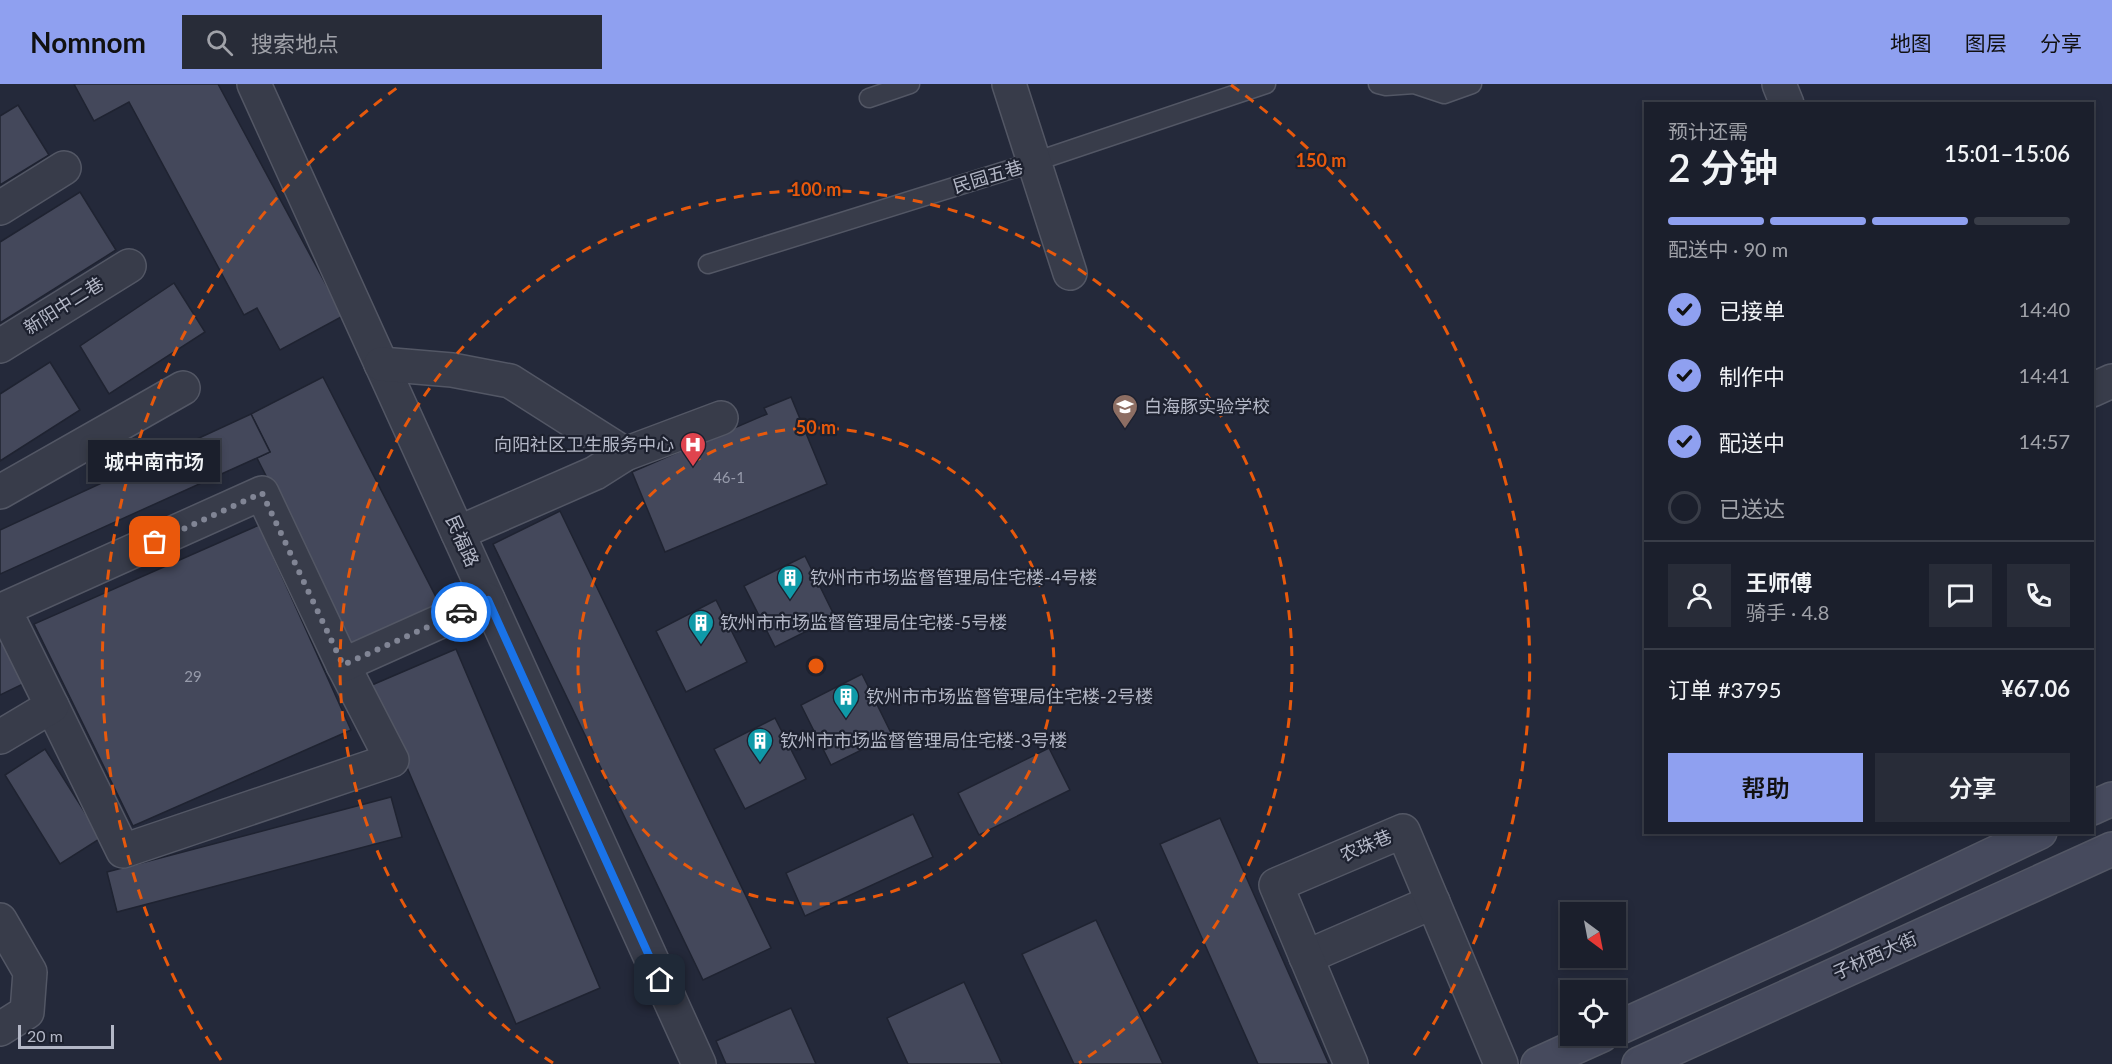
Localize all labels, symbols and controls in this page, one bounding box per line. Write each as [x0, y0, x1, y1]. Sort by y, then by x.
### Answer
search box [182, 15, 602, 69]
text: Nomnom [30, 25, 146, 59]
icon: search [203, 26, 236, 59]
text: 搜索地点 [251, 30, 339, 57]
text: 地图 [1890, 30, 1932, 55]
text: 图层 [1965, 30, 2007, 55]
text: 分享 [2040, 30, 2082, 55]
text: 预计还需 [1668, 119, 1748, 143]
text: 15:01–15:06 [1944, 140, 2070, 167]
text: 2 分钟 [1668, 144, 1778, 190]
text: 150 m [1296, 149, 1346, 171]
street label: 民园五巷 [950, 155, 1025, 197]
text: 100 m [791, 178, 841, 200]
text: 配送中 · 90 m [1668, 237, 1788, 261]
street label: 新阳中二巷 [19, 272, 107, 338]
icon: check [1668, 293, 1701, 326]
text: 已接单 [1719, 297, 1785, 324]
text: 14:40 [2019, 297, 2070, 321]
icon: check [1668, 359, 1701, 392]
text: 制作中 [1719, 363, 1785, 390]
text: 14:41 [2019, 363, 2070, 387]
school or university icon: 白海豚实验学校 [1110, 392, 1140, 430]
place label: 白海豚实验学校 [1144, 395, 1270, 417]
text: 50 m [796, 416, 836, 438]
icon: check [1668, 425, 1701, 458]
text: 配送中 [1719, 429, 1785, 456]
text: 14:57 [2019, 429, 2070, 453]
hospital icon: 向阳社区卫生服务中心 [678, 430, 708, 468]
place label: 向阳社区卫生服务中心 [494, 433, 674, 455]
callout: 城中南市场 [89, 440, 221, 482]
text: 城中南市场 [104, 449, 204, 473]
house number: 46-1 [713, 468, 745, 486]
text: 已送达 [1719, 495, 1785, 522]
street label: 民福路 [442, 511, 484, 570]
pin [129, 516, 180, 567]
icon: bag [138, 525, 171, 558]
building icon: 钦州市市场监督管理局住宅楼-4号楼 [775, 563, 805, 601]
button: person [1668, 564, 1731, 627]
button: chat [1929, 564, 1992, 627]
button: phone [2007, 564, 2070, 627]
place label: 钦州市市场监督管理局住宅楼-4号楼 [810, 566, 1097, 588]
text: 王师傅 [1746, 569, 1812, 596]
courier [431, 582, 491, 642]
icon: car [445, 596, 478, 629]
text: 骑手 · 4.8 [1746, 600, 1829, 624]
building icon: 钦州市市场监督管理局住宅楼-5号楼 [686, 608, 716, 646]
place label: 钦州市市场监督管理局住宅楼-5号楼 [720, 611, 1007, 633]
centre of rings [806, 656, 826, 676]
house number: 29 [184, 667, 202, 685]
text: ¥67.06 [2001, 675, 2070, 702]
text: 订单 #3795 [1668, 676, 1781, 703]
building icon: 钦州市市场监督管理局住宅楼-2号楼 [831, 682, 861, 720]
place label: 钦州市市场监督管理局住宅楼-2号楼 [866, 685, 1153, 707]
building icon: 钦州市市场监督管理局住宅楼-3号楼 [745, 726, 775, 764]
place label: 钦州市市场监督管理局住宅楼-3号楼 [780, 729, 1067, 751]
button: 帮助 [1668, 753, 1863, 822]
button: 分享 [1875, 753, 2070, 822]
street label: 农珠巷 [1336, 824, 1395, 866]
north arrow [1560, 902, 1626, 968]
map controls [1560, 902, 1626, 1046]
street label: 子材西大街 [1829, 927, 1920, 983]
pin [634, 954, 685, 1005]
icon: home [643, 963, 676, 996]
button: locate [1560, 980, 1626, 1046]
scale bar [18, 1022, 114, 1050]
text: 20 m [27, 1026, 63, 1045]

